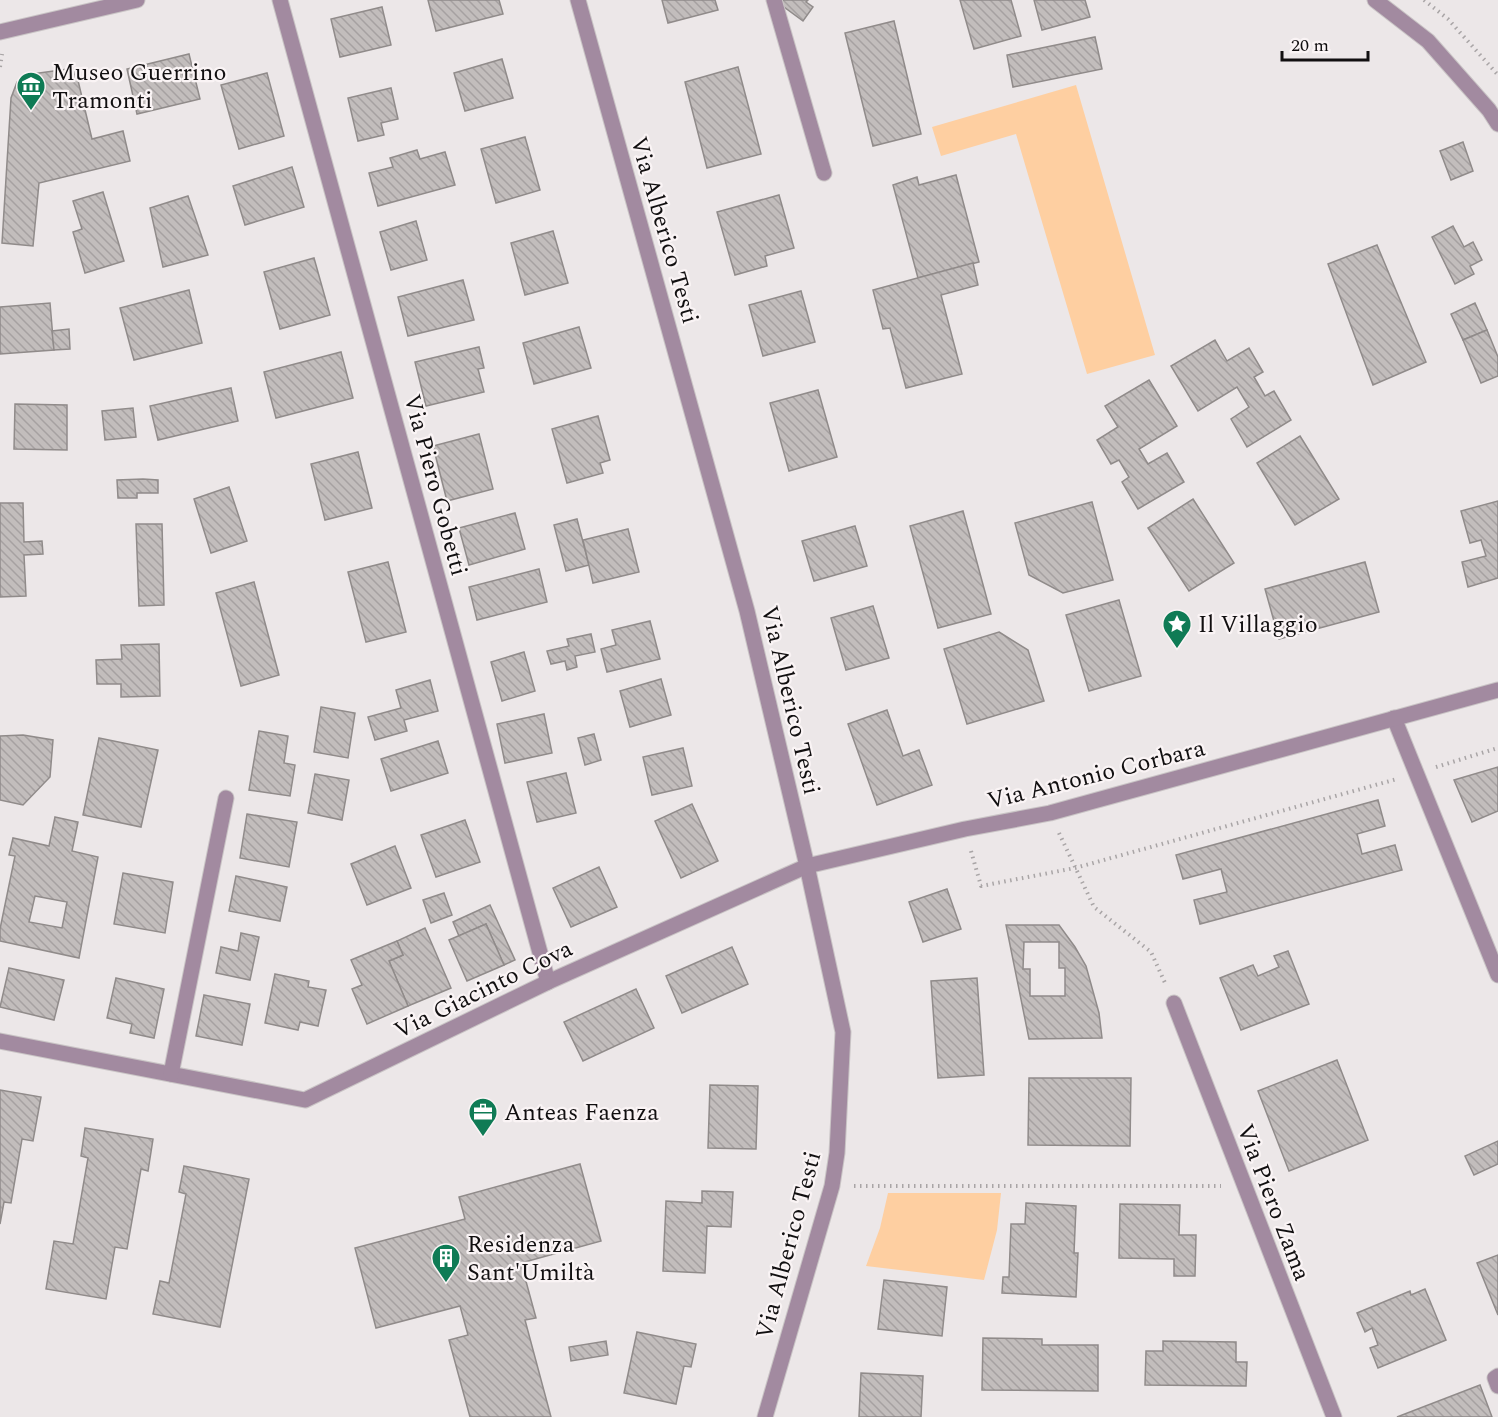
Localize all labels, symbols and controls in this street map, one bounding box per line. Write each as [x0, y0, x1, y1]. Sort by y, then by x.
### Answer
scale bar [1282, 24, 1368, 62]
text: 20 m [1291, 32, 1329, 59]
place label: Museo Guerrino Tramonti [52, 55, 226, 119]
museum icon: Museo Guerrino Tramonti [15, 70, 47, 112]
street label: Via Alberico Testi [620, 132, 708, 328]
street label: Via Piero Gobetti [393, 390, 477, 580]
street label: Via Alberico Testi [751, 602, 829, 798]
place label: Il Villaggio [1198, 607, 1318, 643]
place icon: Il Villaggio [1161, 608, 1193, 650]
street label: Via Antonio Corbara [983, 730, 1209, 819]
street label: Via Giacinto Cova [388, 931, 579, 1049]
place label: Anteas Faenza [504, 1095, 659, 1131]
office icon: Anteas Faenza [467, 1096, 499, 1138]
street label: Via Piero Zama [1227, 1119, 1320, 1286]
street label: Via Alberico Testi [747, 1147, 831, 1343]
place label: Residenza Sant'Umiltà [467, 1227, 595, 1291]
building icon: Residenza Sant'Umiltà [430, 1242, 462, 1284]

